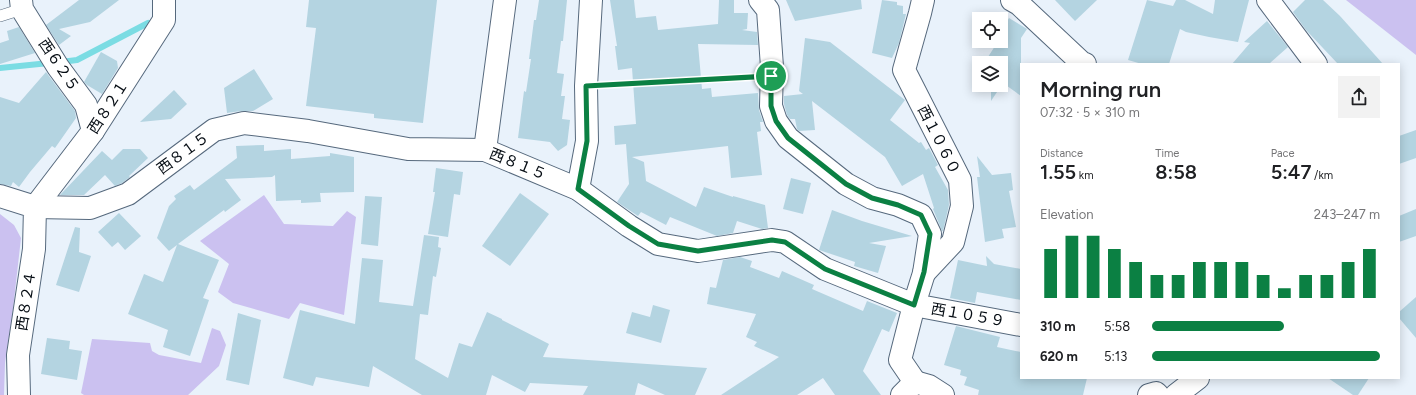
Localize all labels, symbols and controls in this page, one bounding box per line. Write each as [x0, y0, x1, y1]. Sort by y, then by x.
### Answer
map controls [972, 12, 1008, 92]
button: locate [972, 12, 1008, 48]
street label: 西６２５ [35, 35, 83, 95]
button: layers [972, 56, 1008, 92]
pin [754, 59, 788, 93]
icon: arrive [760, 65, 782, 87]
text: Morning run [1040, 76, 1161, 103]
button: share [1338, 76, 1380, 118]
street label: 西８２１ [84, 77, 132, 137]
street label: 西１０６０ [914, 102, 964, 178]
text: 07:32 · 5 × 310 m [1040, 105, 1140, 120]
street label: 西８１５ [153, 128, 213, 178]
street label: 西８１５ [487, 144, 549, 184]
text: Distance [1040, 147, 1083, 160]
text: Time [1155, 147, 1179, 160]
text: Pace [1271, 147, 1294, 160]
text: 1.55 [1040, 160, 1076, 184]
text: 8:58 [1155, 160, 1197, 184]
text: 5:47 [1271, 160, 1311, 184]
text: km [1076, 169, 1094, 182]
text: /km [1311, 169, 1333, 182]
text: Elevation [1040, 207, 1093, 222]
text: 243–247 m [1314, 207, 1380, 222]
street label: 西８２４ [12, 270, 40, 332]
street label: 西１０５９ [929, 300, 1007, 330]
text: 310 m [1040, 319, 1076, 334]
text: 5:58 [1104, 319, 1130, 334]
text: 620 m [1040, 349, 1078, 364]
text: 5:13 [1104, 349, 1127, 364]

